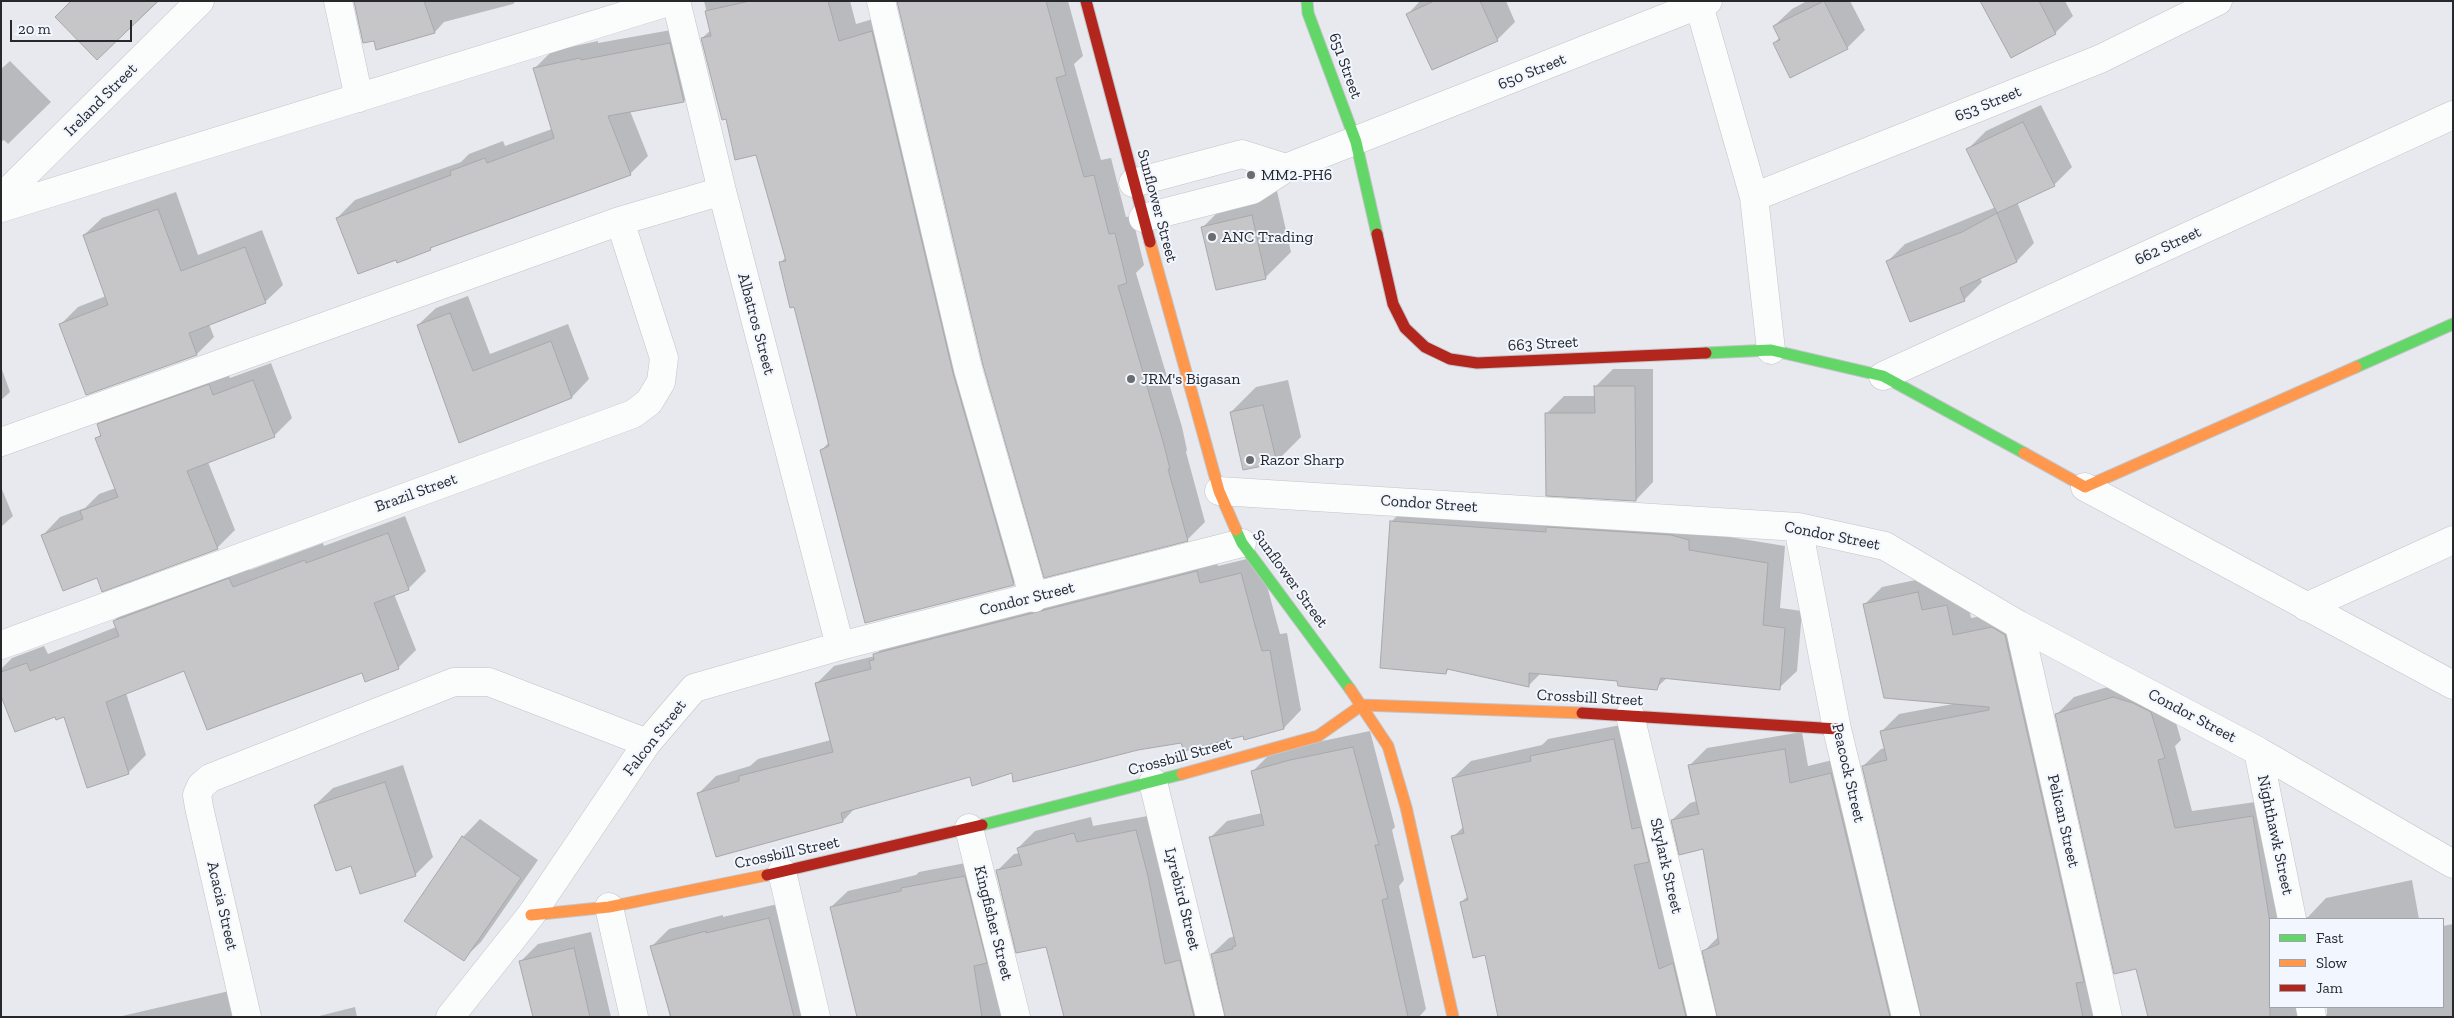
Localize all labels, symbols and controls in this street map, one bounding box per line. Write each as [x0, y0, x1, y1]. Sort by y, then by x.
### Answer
scale bar [12, 10, 135, 42]
text: 20 m [18, 20, 51, 38]
street label: 651 Street [1324, 30, 1366, 102]
street label: 650 Street [1495, 50, 1569, 94]
street label: Ireland Street [61, 60, 141, 140]
street label: 653 Street [1952, 82, 2024, 126]
street label: Sunflower Street [1133, 148, 1181, 264]
place label: MM2-PH6 [1261, 165, 1332, 185]
marker: MM2-PH6 [1245, 169, 1257, 181]
street label: 662 Street [2132, 222, 2204, 270]
place label: ANC Trading [1222, 227, 1313, 247]
marker: ANC Trading [1206, 231, 1218, 243]
street label: Albatros Street [733, 271, 779, 377]
street label: 663 Street [1507, 333, 1579, 355]
place label: JRM's Bigasan [1141, 369, 1241, 389]
marker: JRM's Bigasan [1125, 373, 1137, 385]
place label: Razor Sharp [1260, 450, 1344, 470]
marker: Razor Sharp [1244, 454, 1256, 466]
street label: Brazil Street [372, 469, 460, 517]
street label: Condor Street [1380, 491, 1478, 517]
street label: Condor Street [1782, 517, 1882, 555]
street label: Sunflower Street [1248, 526, 1332, 632]
street label: Condor Street [978, 578, 1076, 620]
street label: Condor Street [2145, 685, 2239, 747]
street label: Crossbill Street [1536, 686, 1644, 710]
street label: Falcon Street [619, 696, 691, 780]
street label: Peacock Street [1827, 722, 1869, 824]
street label: Crossbill Street [1126, 734, 1234, 780]
street label: Pelican Street [2043, 772, 2083, 870]
street label: Nighthawk Street [2253, 773, 2297, 897]
street label: Skylark Street [1646, 816, 1686, 916]
street label: Crossbill Street [733, 833, 841, 873]
street label: Lyrebird Street [1160, 846, 1204, 952]
street label: Acacia Street [202, 860, 242, 952]
street label: Kingfisher Street [969, 864, 1017, 982]
legend [2269, 918, 2444, 1008]
text: Fast [2316, 929, 2344, 947]
text: Slow [2316, 954, 2347, 972]
text: Jam [2316, 979, 2343, 997]

